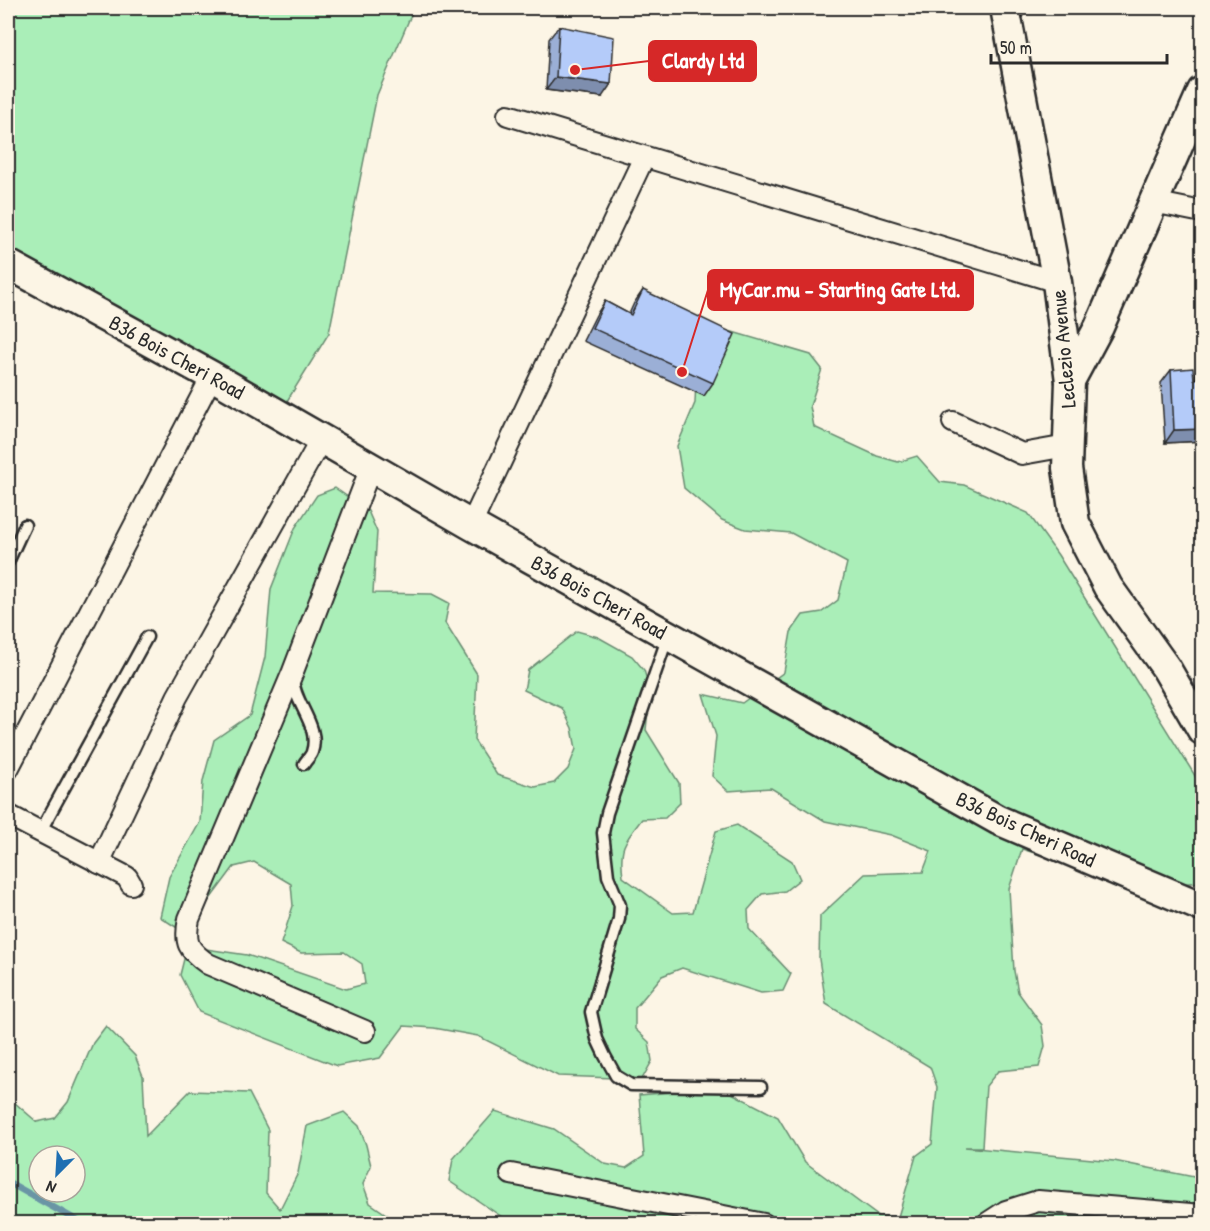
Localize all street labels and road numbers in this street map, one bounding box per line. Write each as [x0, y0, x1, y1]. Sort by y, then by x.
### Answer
street label: Leclezio Avenue [1043, 289, 1083, 409]
street label: B36 Bois Cheri Road [104, 308, 250, 406]
street label: B36 Bois Cheri Road [526, 548, 672, 646]
street label: B36 Bois Cheri Road [952, 784, 1100, 874]

